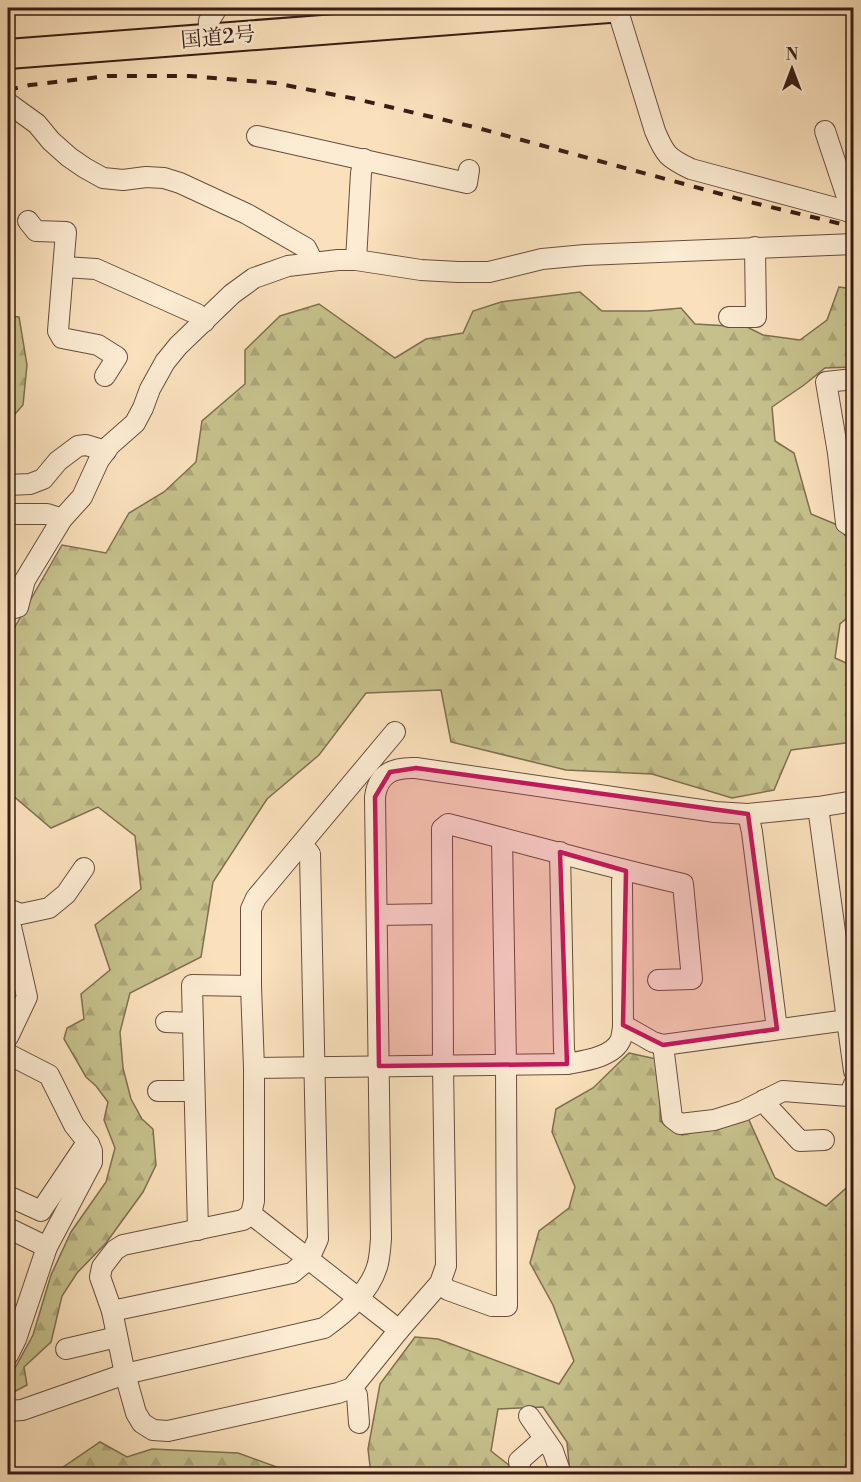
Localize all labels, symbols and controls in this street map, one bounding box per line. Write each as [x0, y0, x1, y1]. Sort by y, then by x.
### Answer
street label: 国道2号 [180, 22, 257, 54]
north arrow [762, 39, 822, 99]
text: N [786, 45, 799, 65]

